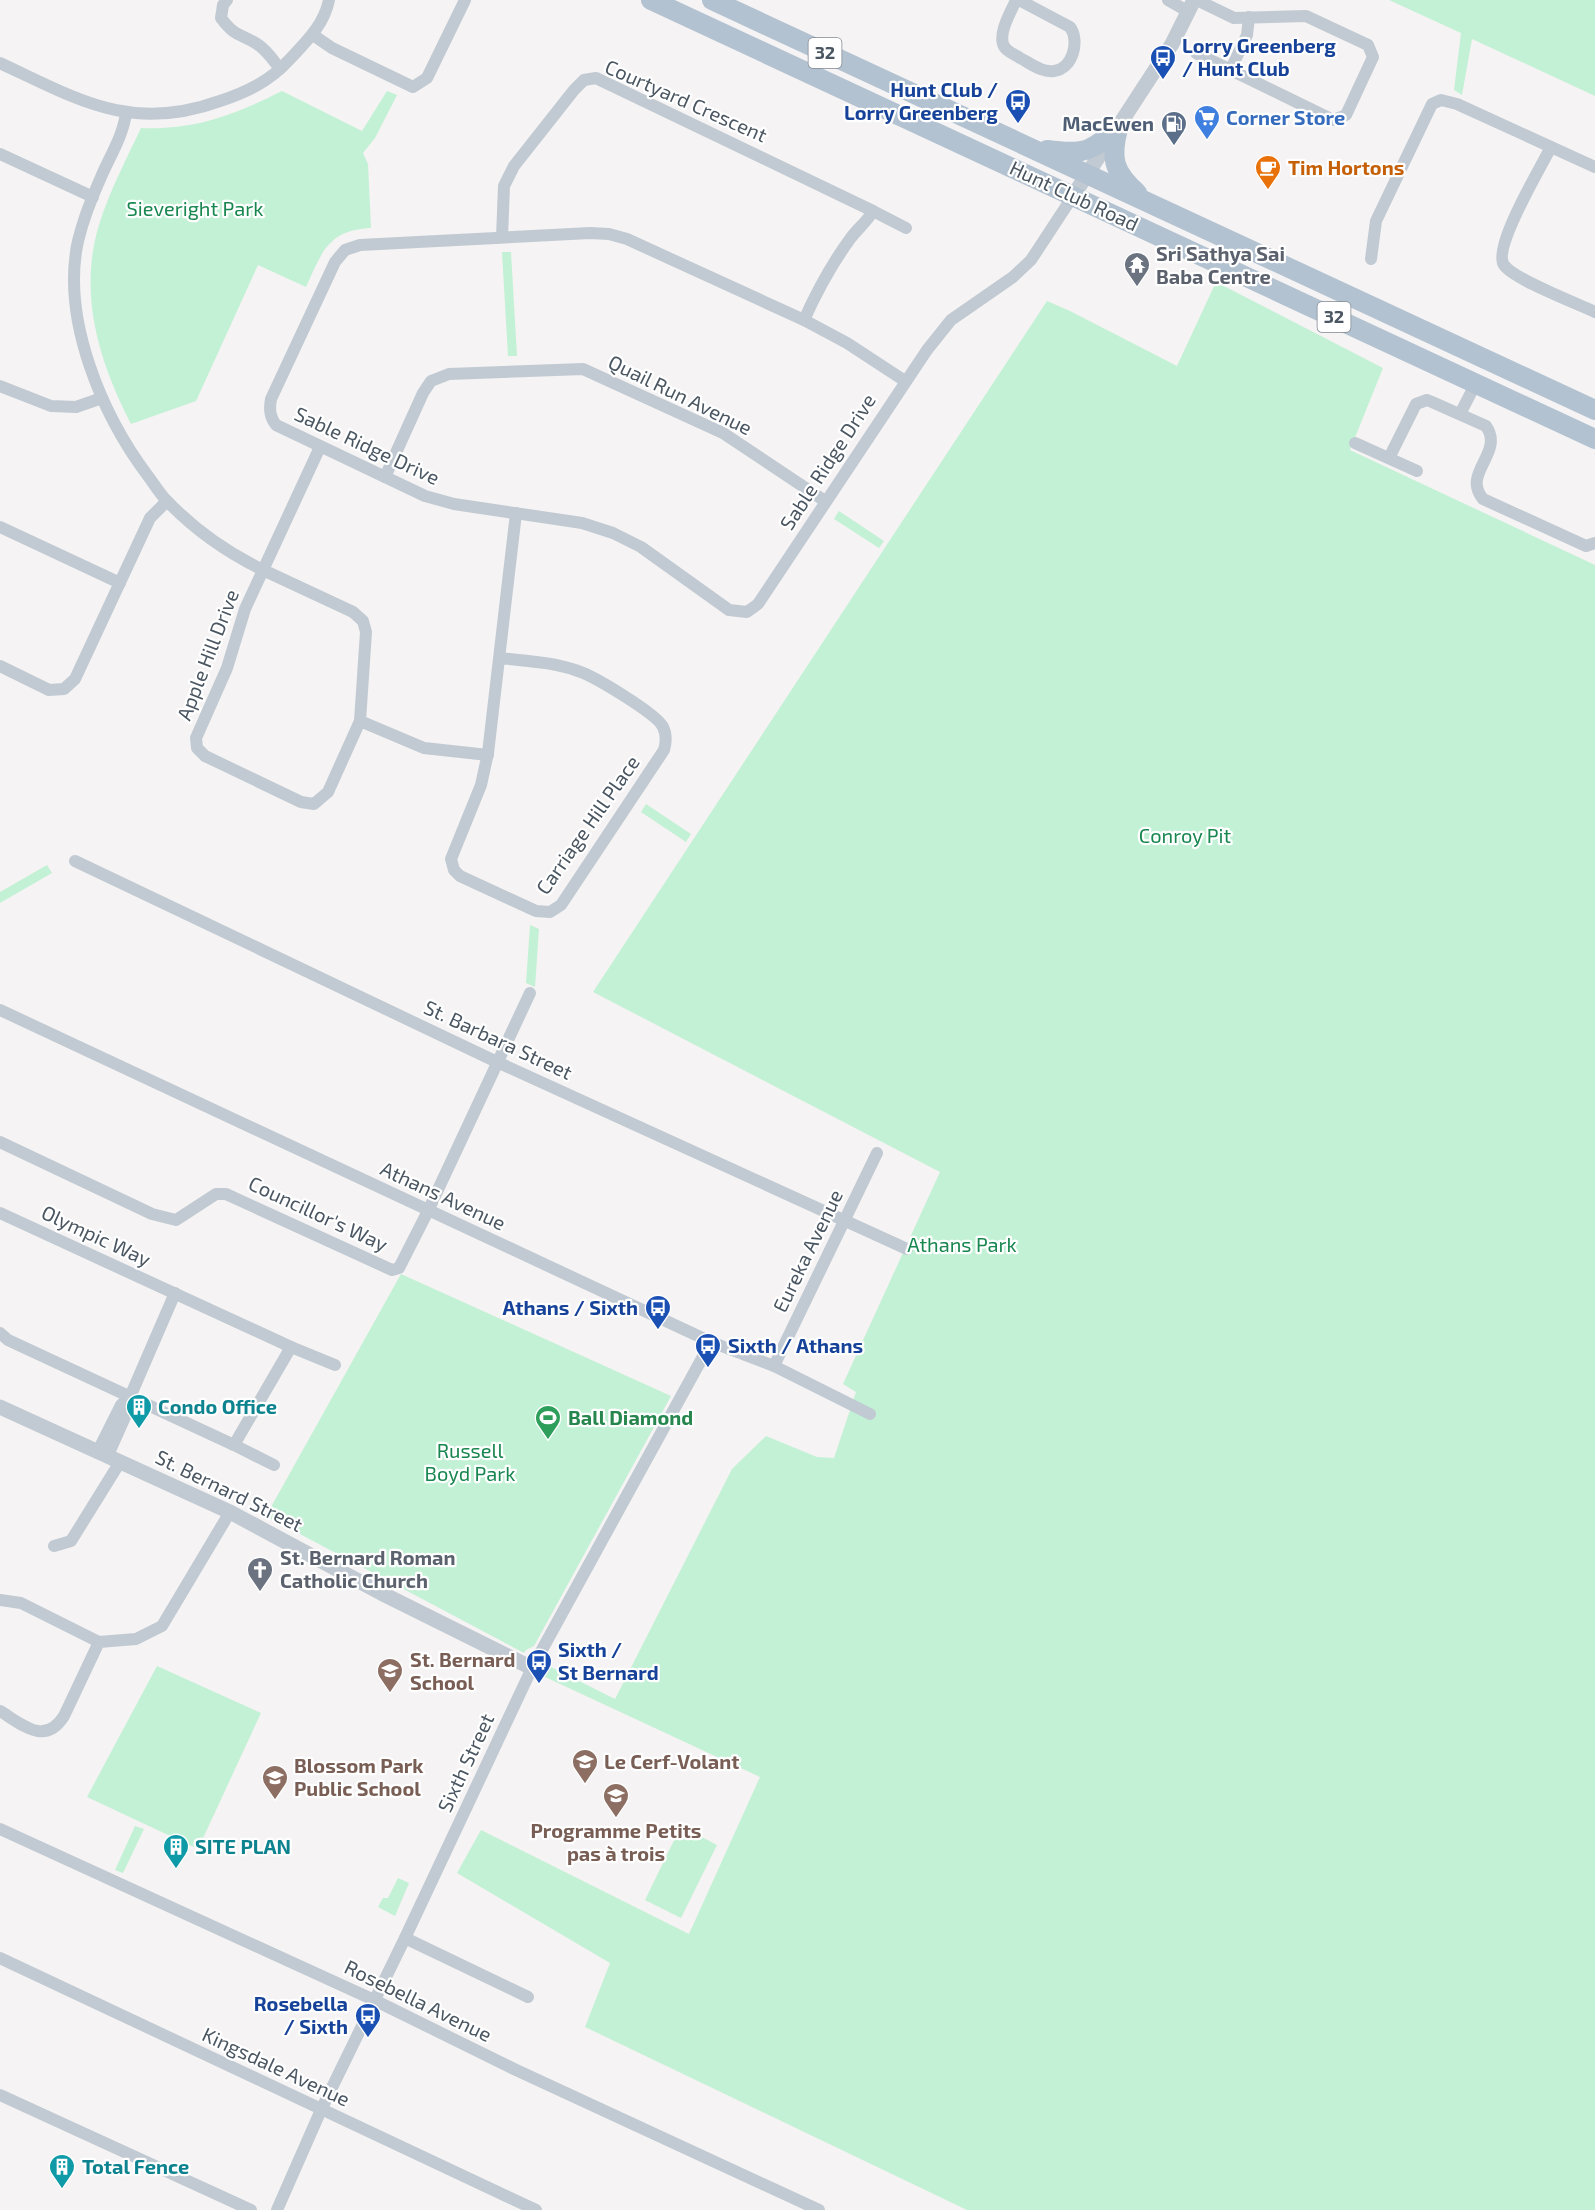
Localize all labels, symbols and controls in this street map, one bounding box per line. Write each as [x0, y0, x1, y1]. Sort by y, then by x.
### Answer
place label: Lorry Greenberg / Hunt Club [1182, 33, 1336, 80]
road number: 32 [808, 38, 842, 68]
bus stop icon: Lorry Greenberg / Hunt Club [1148, 43, 1178, 81]
street label: Courtyard Crescent [602, 54, 771, 147]
place label: Hunt Club / Lorry Greenberg [844, 77, 998, 125]
bus stop icon: Hunt Club / Lorry Greenberg [1003, 87, 1033, 125]
supermarket icon: Corner Store [1192, 103, 1222, 141]
place label: Corner Store [1226, 105, 1345, 129]
fuel station icon: MacEwen [1159, 109, 1189, 147]
place label: MacEwen [1062, 111, 1154, 135]
cafe icon: Tim Hortons [1253, 153, 1283, 191]
street label: Hunt Club Road [1006, 155, 1143, 235]
place label: Tim Hortons [1288, 155, 1404, 179]
park label: Sieveright Park [127, 196, 263, 220]
place label: Sri Sathya Sai Baba Centre [1156, 241, 1285, 288]
temple icon: Sri Sathya Sai Baba Centre [1122, 250, 1152, 288]
road number: 32 [1318, 302, 1350, 332]
street label: Quail Run Avenue [605, 349, 756, 439]
street label: Sable Ridge Drive [774, 389, 880, 534]
street label: Sable Ridge Drive [291, 401, 444, 489]
street label: Apple Hill Drive [171, 586, 243, 724]
street label: Carriage Hill Place [530, 750, 644, 898]
park label: Conroy Pit [1139, 823, 1232, 847]
street label: St. Barbara Street [421, 994, 577, 1084]
street label: Athans Avenue [377, 1156, 510, 1235]
street label: Councillor's Way [245, 1170, 392, 1256]
street label: Eureka Avenue [767, 1185, 847, 1316]
street label: Olympic Way [38, 1199, 155, 1271]
park label: Athans Park [907, 1232, 1017, 1256]
bus stop icon: Athans / Sixth [643, 1293, 673, 1331]
place label: Athans / Sixth [502, 1295, 638, 1319]
bus stop icon: Sixth / Athans [693, 1331, 723, 1369]
place label: Sixth / Athans [728, 1333, 863, 1357]
building icon: Condo Office [124, 1392, 154, 1430]
place label: Condo Office [158, 1394, 277, 1418]
sports icon: Ball Diamond [533, 1403, 563, 1441]
place label: Ball Diamond [568, 1405, 693, 1429]
park label: Russell Boyd Park [425, 1438, 515, 1485]
street label: St. Bernard Street [152, 1444, 307, 1536]
place label: St. Bernard Roman Catholic Church [280, 1545, 455, 1592]
church icon: St. Bernard Roman Catholic Church [245, 1555, 275, 1593]
place label: Sixth / St Bernard [558, 1637, 659, 1684]
place label: St. Bernard School [410, 1647, 515, 1694]
bus stop icon: Sixth / St Bernard [524, 1647, 554, 1685]
school or university icon: St. Bernard School [375, 1656, 405, 1694]
street label: Sixth Street [432, 1709, 499, 1816]
school or university icon: Le Cerf-Volant [570, 1747, 600, 1785]
place label: Le Cerf-Volant [604, 1749, 739, 1773]
place label: Blossom Park Public School [294, 1753, 424, 1800]
school or university icon: Blossom Park Public School [260, 1763, 290, 1801]
school or university icon: Programme Petits pas à trois [601, 1781, 631, 1819]
place label: Programme Petits pas à trois [531, 1818, 702, 1865]
building icon: SITE PLAN [161, 1832, 191, 1870]
place label: SITE PLAN [195, 1834, 291, 1858]
street label: Rosebella Avenue [341, 1954, 496, 2046]
place label: Rosebella / Sixth [254, 1991, 348, 2038]
bus stop icon: Rosebella / Sixth [353, 2001, 383, 2039]
street label: Kingsdale Avenue [199, 2021, 354, 2111]
building icon: Total Fence [47, 2152, 77, 2190]
place label: Total Fence [82, 2154, 189, 2178]

